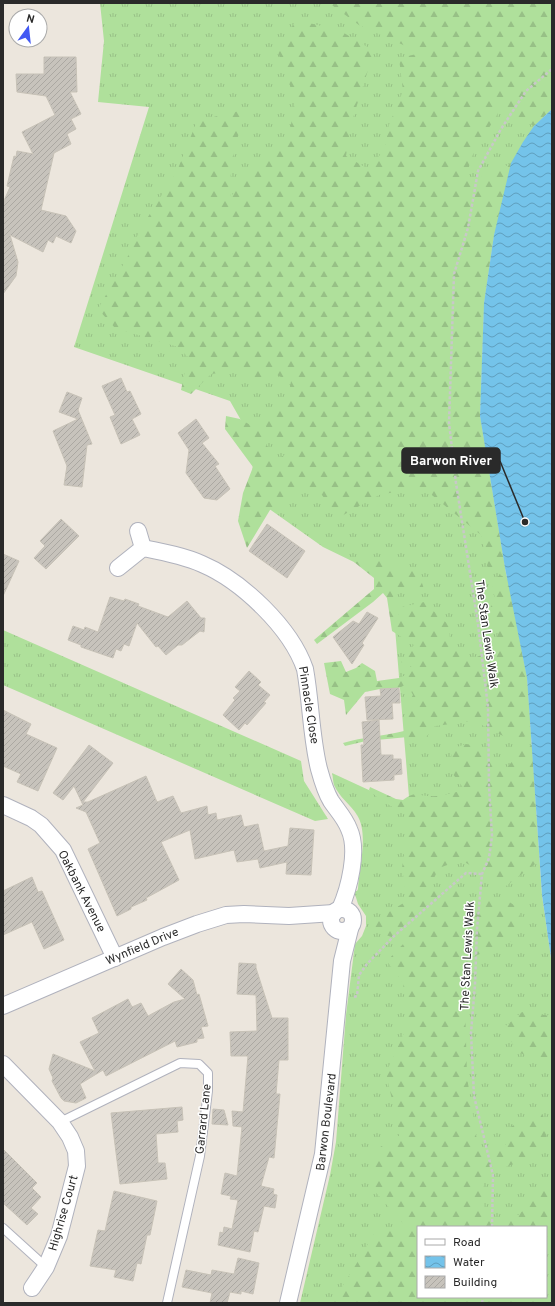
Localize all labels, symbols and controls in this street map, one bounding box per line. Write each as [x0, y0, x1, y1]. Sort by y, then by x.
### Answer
north arrow [8, 8, 48, 48]
text: N [25, 12, 36, 27]
callout: Barwon River [402, 448, 500, 473]
text: Barwon River [410, 454, 493, 470]
street label: The Stan Lewis Walk [470, 579, 502, 689]
street label: Pinnacle Close [294, 665, 322, 745]
street label: Oakbank Avenue [54, 848, 109, 935]
street label: The Stan Lewis Walk [457, 901, 479, 1011]
street label: Wynfield Drive [103, 924, 181, 969]
street label: Barwon Boulevard [313, 1072, 341, 1172]
street label: Garrard Lane [192, 1083, 216, 1155]
street label: Highrise Court [45, 1173, 82, 1253]
legend [417, 1226, 547, 1298]
text: Road [453, 1235, 481, 1251]
text: Water [453, 1255, 485, 1271]
text: Building [453, 1275, 497, 1291]

